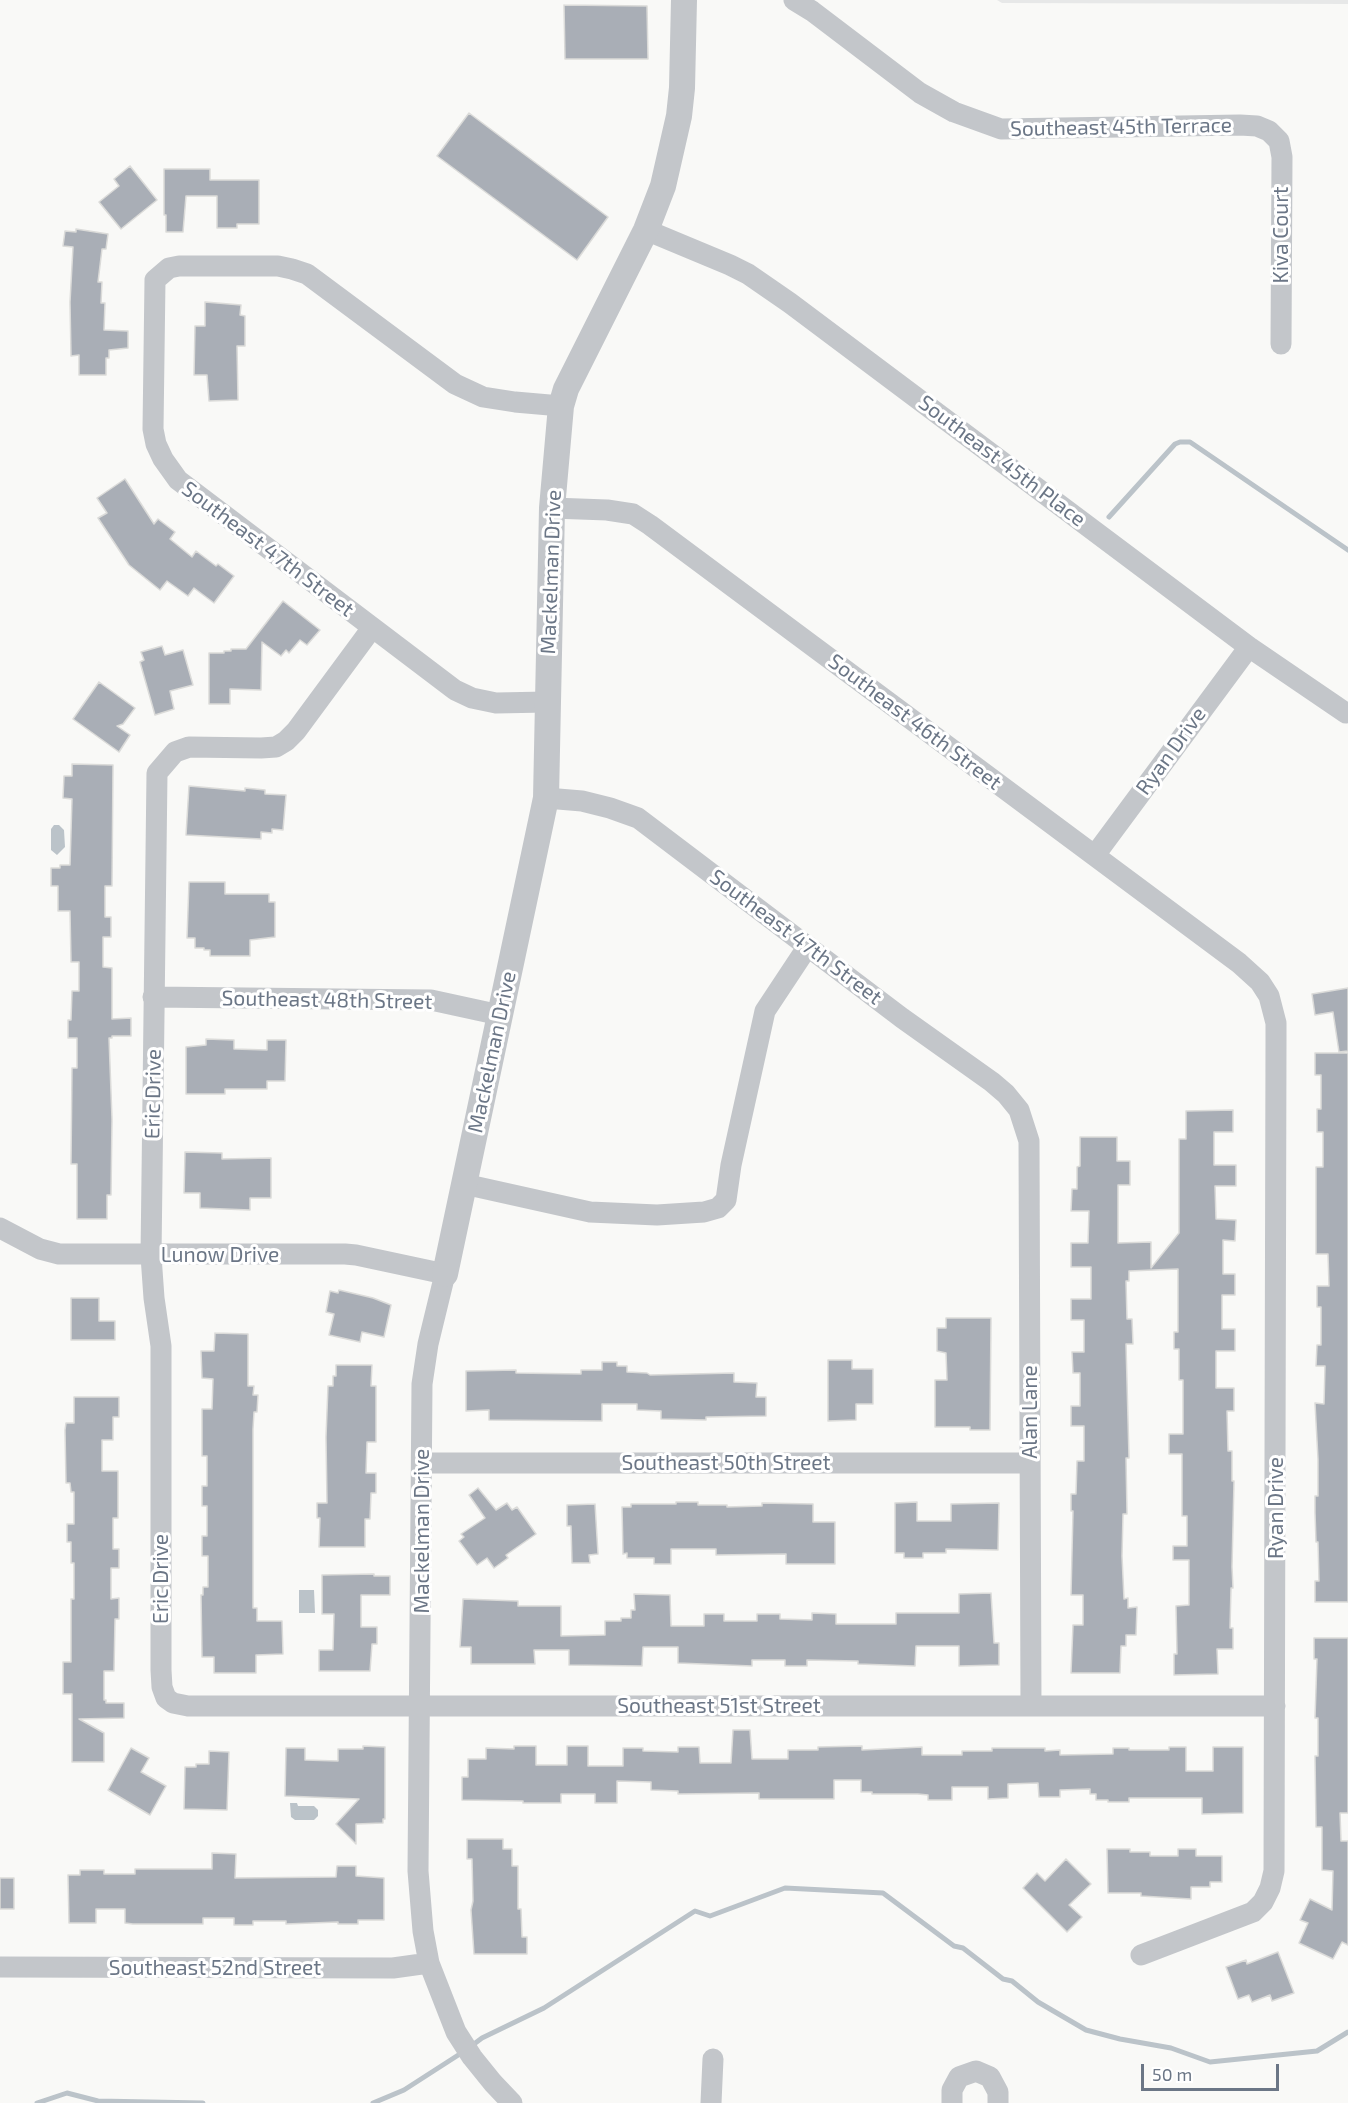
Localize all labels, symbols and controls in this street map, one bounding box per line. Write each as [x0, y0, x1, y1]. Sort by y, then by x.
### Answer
street label: Southeast 45th Terrace [1010, 112, 1232, 142]
street label: Kiva Court [1268, 186, 1294, 284]
street label: Southeast 45th Place [914, 390, 1090, 532]
street label: Southeast 47th Street [177, 476, 359, 622]
street label: Mackelman Drive [536, 489, 566, 655]
street label: Southeast 46th Street [823, 649, 1007, 795]
street label: Ryan Drive [1131, 702, 1211, 800]
street label: Southeast 47th Street [705, 864, 887, 1010]
street label: Mackelman Drive [463, 969, 521, 1135]
street label: Southeast 48th Street [221, 986, 433, 1014]
street label: Eric Drive [140, 1049, 166, 1139]
street label: Lunow Drive [161, 1242, 279, 1268]
street label: Alan Lane [1017, 1365, 1043, 1459]
street label: Mackelman Drive [409, 1449, 435, 1613]
street label: Southeast 50th Street [621, 1450, 831, 1476]
street label: Ryan Drive [1263, 1457, 1289, 1559]
street label: Eric Drive [148, 1534, 174, 1624]
street label: Southeast 51st Street [617, 1693, 821, 1719]
street label: Southeast 52nd Street [109, 1955, 321, 1981]
scale bar [1144, 2052, 1282, 2090]
text: 50 m [1152, 2063, 1192, 2085]

